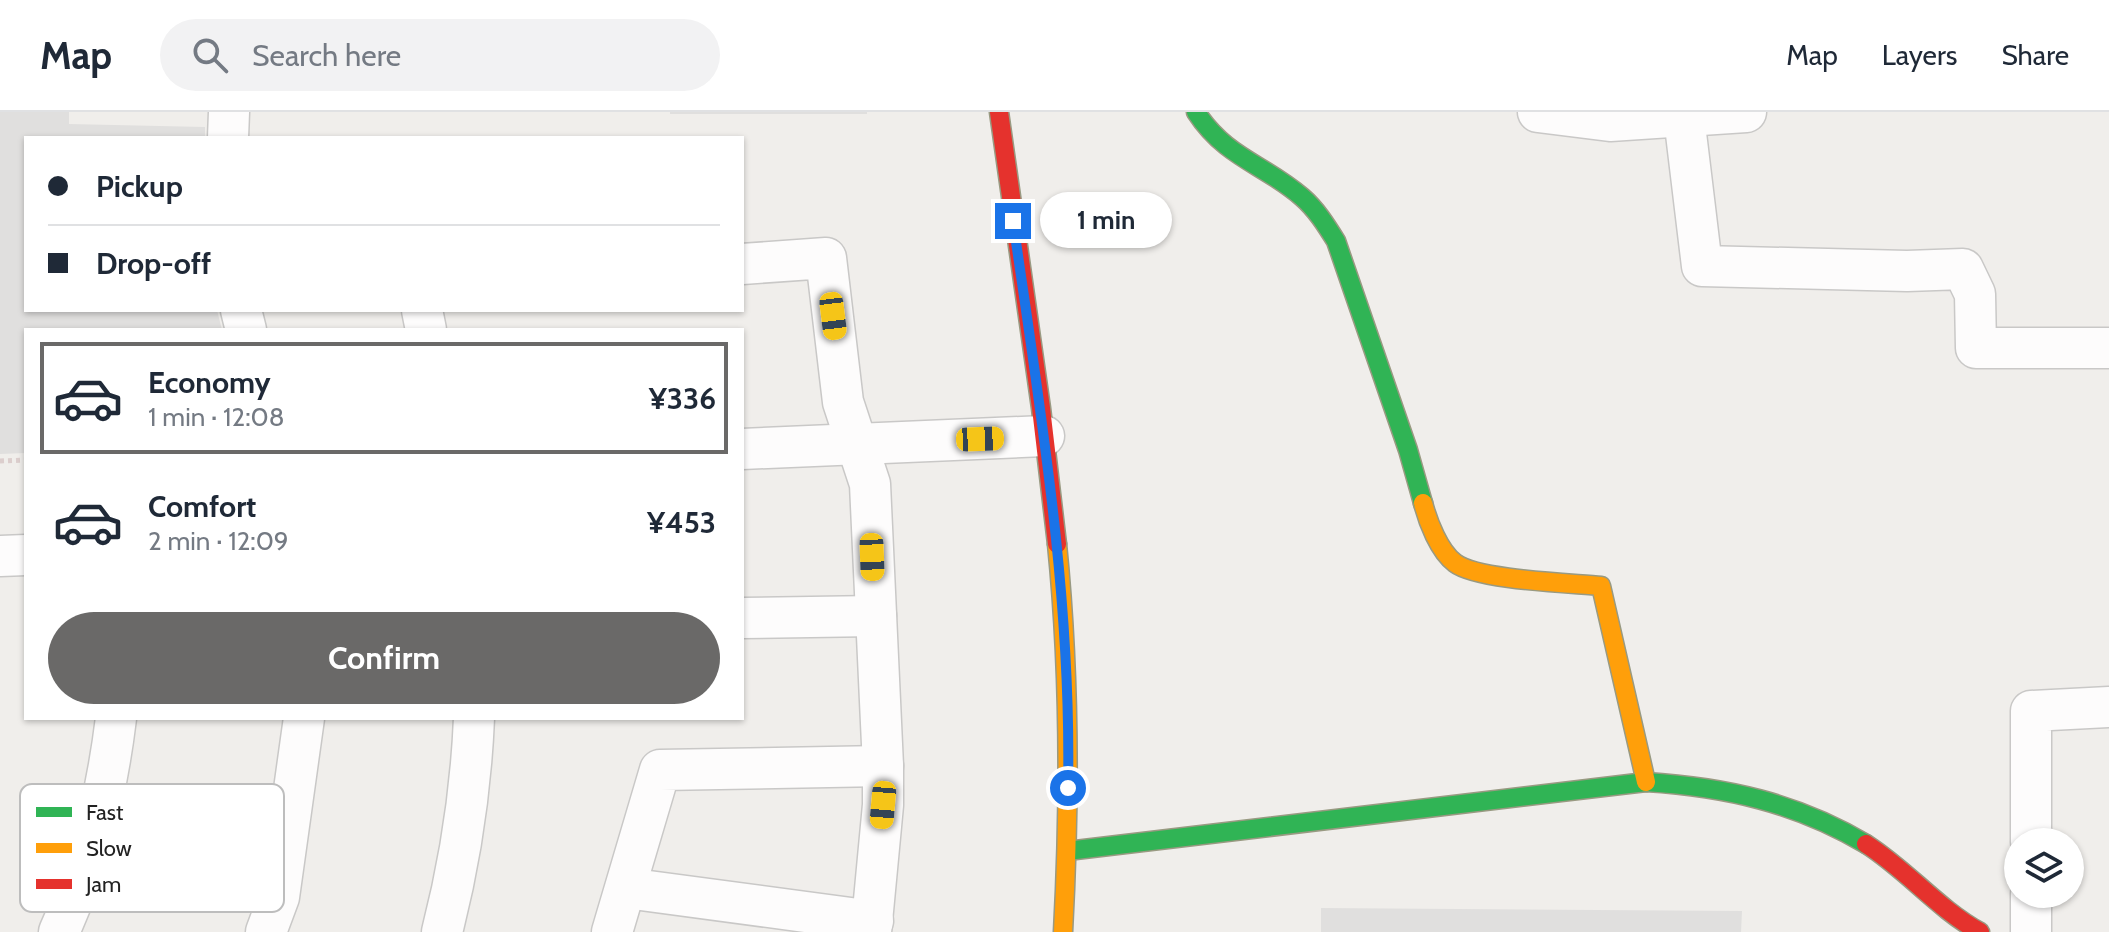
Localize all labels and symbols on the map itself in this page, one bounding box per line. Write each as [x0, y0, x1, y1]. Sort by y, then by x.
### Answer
callout: 1 min [1041, 193, 1173, 249]
route end [995, 203, 1031, 239]
car [818, 291, 848, 341]
car [956, 426, 1004, 452]
car [859, 533, 885, 581]
route start [1050, 770, 1086, 806]
car [869, 780, 897, 830]
legend [20, 784, 284, 912]
text: Fast [86, 799, 124, 826]
text: Slow [86, 835, 132, 862]
text: Jam [85, 871, 121, 898]

